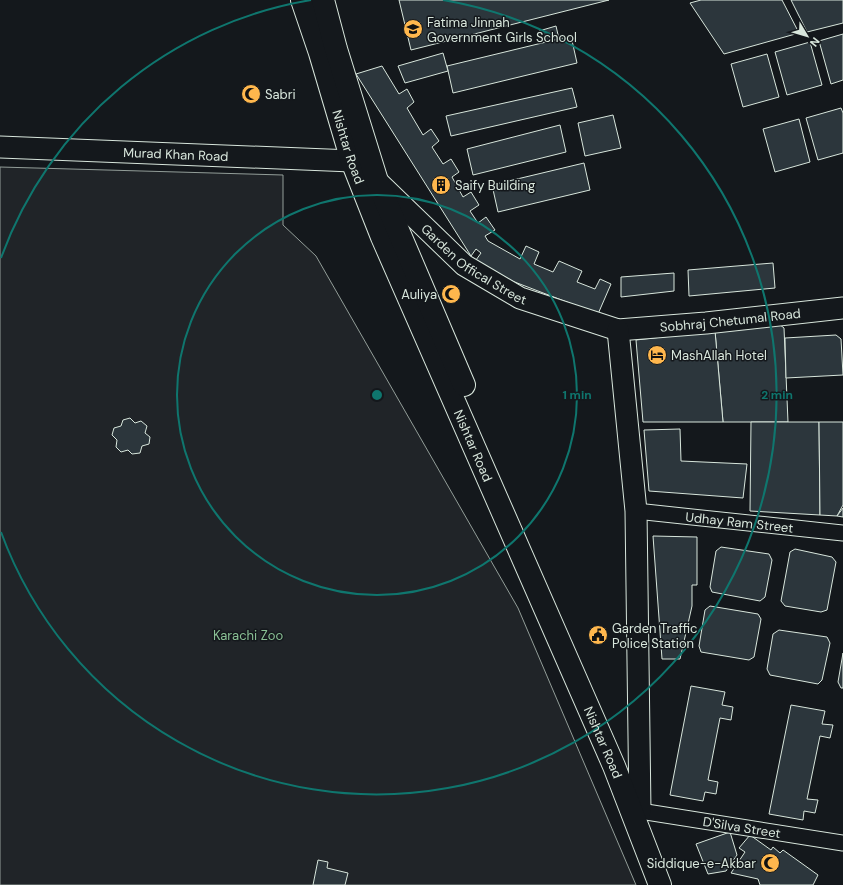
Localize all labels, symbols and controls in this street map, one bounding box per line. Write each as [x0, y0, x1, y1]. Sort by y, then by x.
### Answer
place label: Fatima Jinnah Government Girls School [427, 14, 577, 46]
north arrow [787, 16, 827, 56]
school or university icon: Fatima Jinnah Government Girls School [402, 18, 424, 40]
text: N [807, 35, 823, 50]
mosque icon: Sabri [240, 83, 262, 105]
place label: Sabri [265, 86, 296, 103]
street label: Nishtar Road [329, 108, 369, 186]
street label: Murad Khan Road [123, 143, 229, 165]
building icon: Saify Building [430, 174, 452, 196]
place label: Saify Building [455, 177, 535, 194]
street label: Garden Offical Street [418, 220, 529, 308]
mosque icon: Auliya [440, 283, 462, 305]
place label: Auliya [401, 286, 437, 303]
street label: Sobhraj Chetumal Road [659, 304, 801, 335]
hotel icon: MashAllah Hotel [646, 344, 668, 366]
place label: MashAllah Hotel [671, 347, 767, 364]
text: 1 min [562, 387, 592, 403]
text: 2 min [761, 387, 793, 403]
centre of rings [370, 388, 384, 402]
street label: Nishtar Road [450, 407, 497, 484]
street label: Udhay Ram Street [685, 508, 794, 536]
place label: Garden Traffic Police Station [612, 620, 698, 652]
public building icon: Garden Traffic Police Station [587, 624, 609, 646]
park label: Karachi Zoo [213, 627, 283, 644]
street label: Nishtar Road [580, 704, 626, 781]
street label: D'Silva Street [702, 813, 782, 842]
mosque icon: Siddique-e-Akbar [759, 852, 781, 874]
place label: Siddique-e-Akbar [647, 855, 756, 872]

